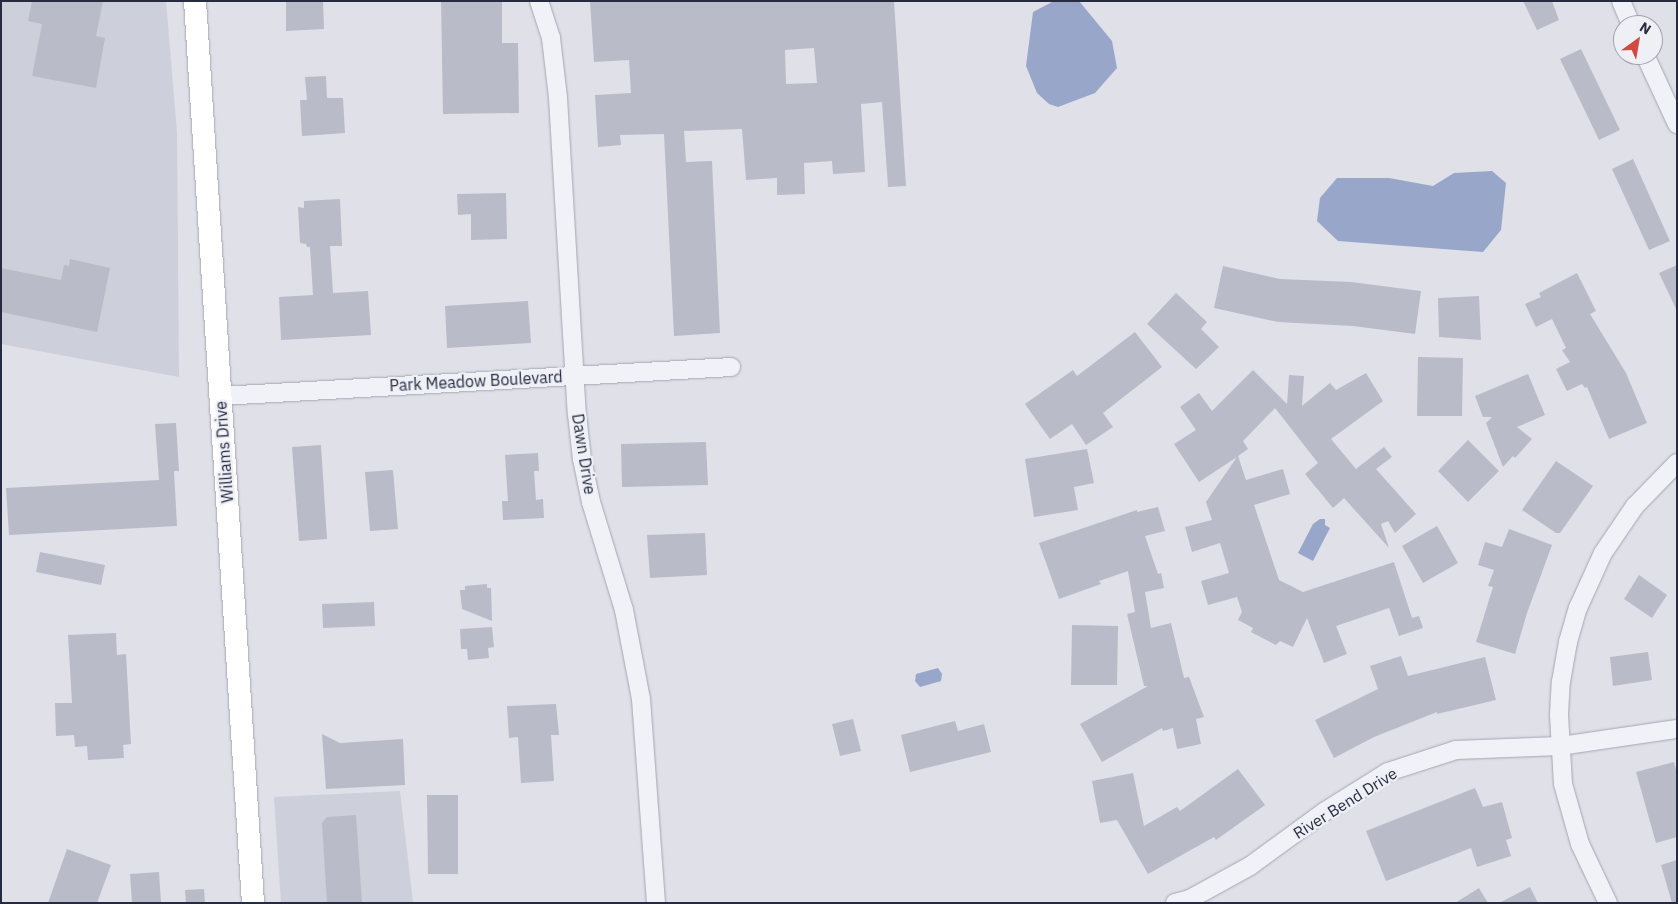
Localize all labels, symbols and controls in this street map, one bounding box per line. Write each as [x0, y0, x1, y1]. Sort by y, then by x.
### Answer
north arrow [1613, 15, 1663, 65]
text: N [1636, 18, 1654, 38]
street label: Park Meadow Boulevard [389, 367, 563, 395]
street label: Williams Drive [211, 400, 237, 504]
street label: Dawn Drive [568, 412, 600, 496]
street label: River Bend Drive [1289, 763, 1401, 843]

